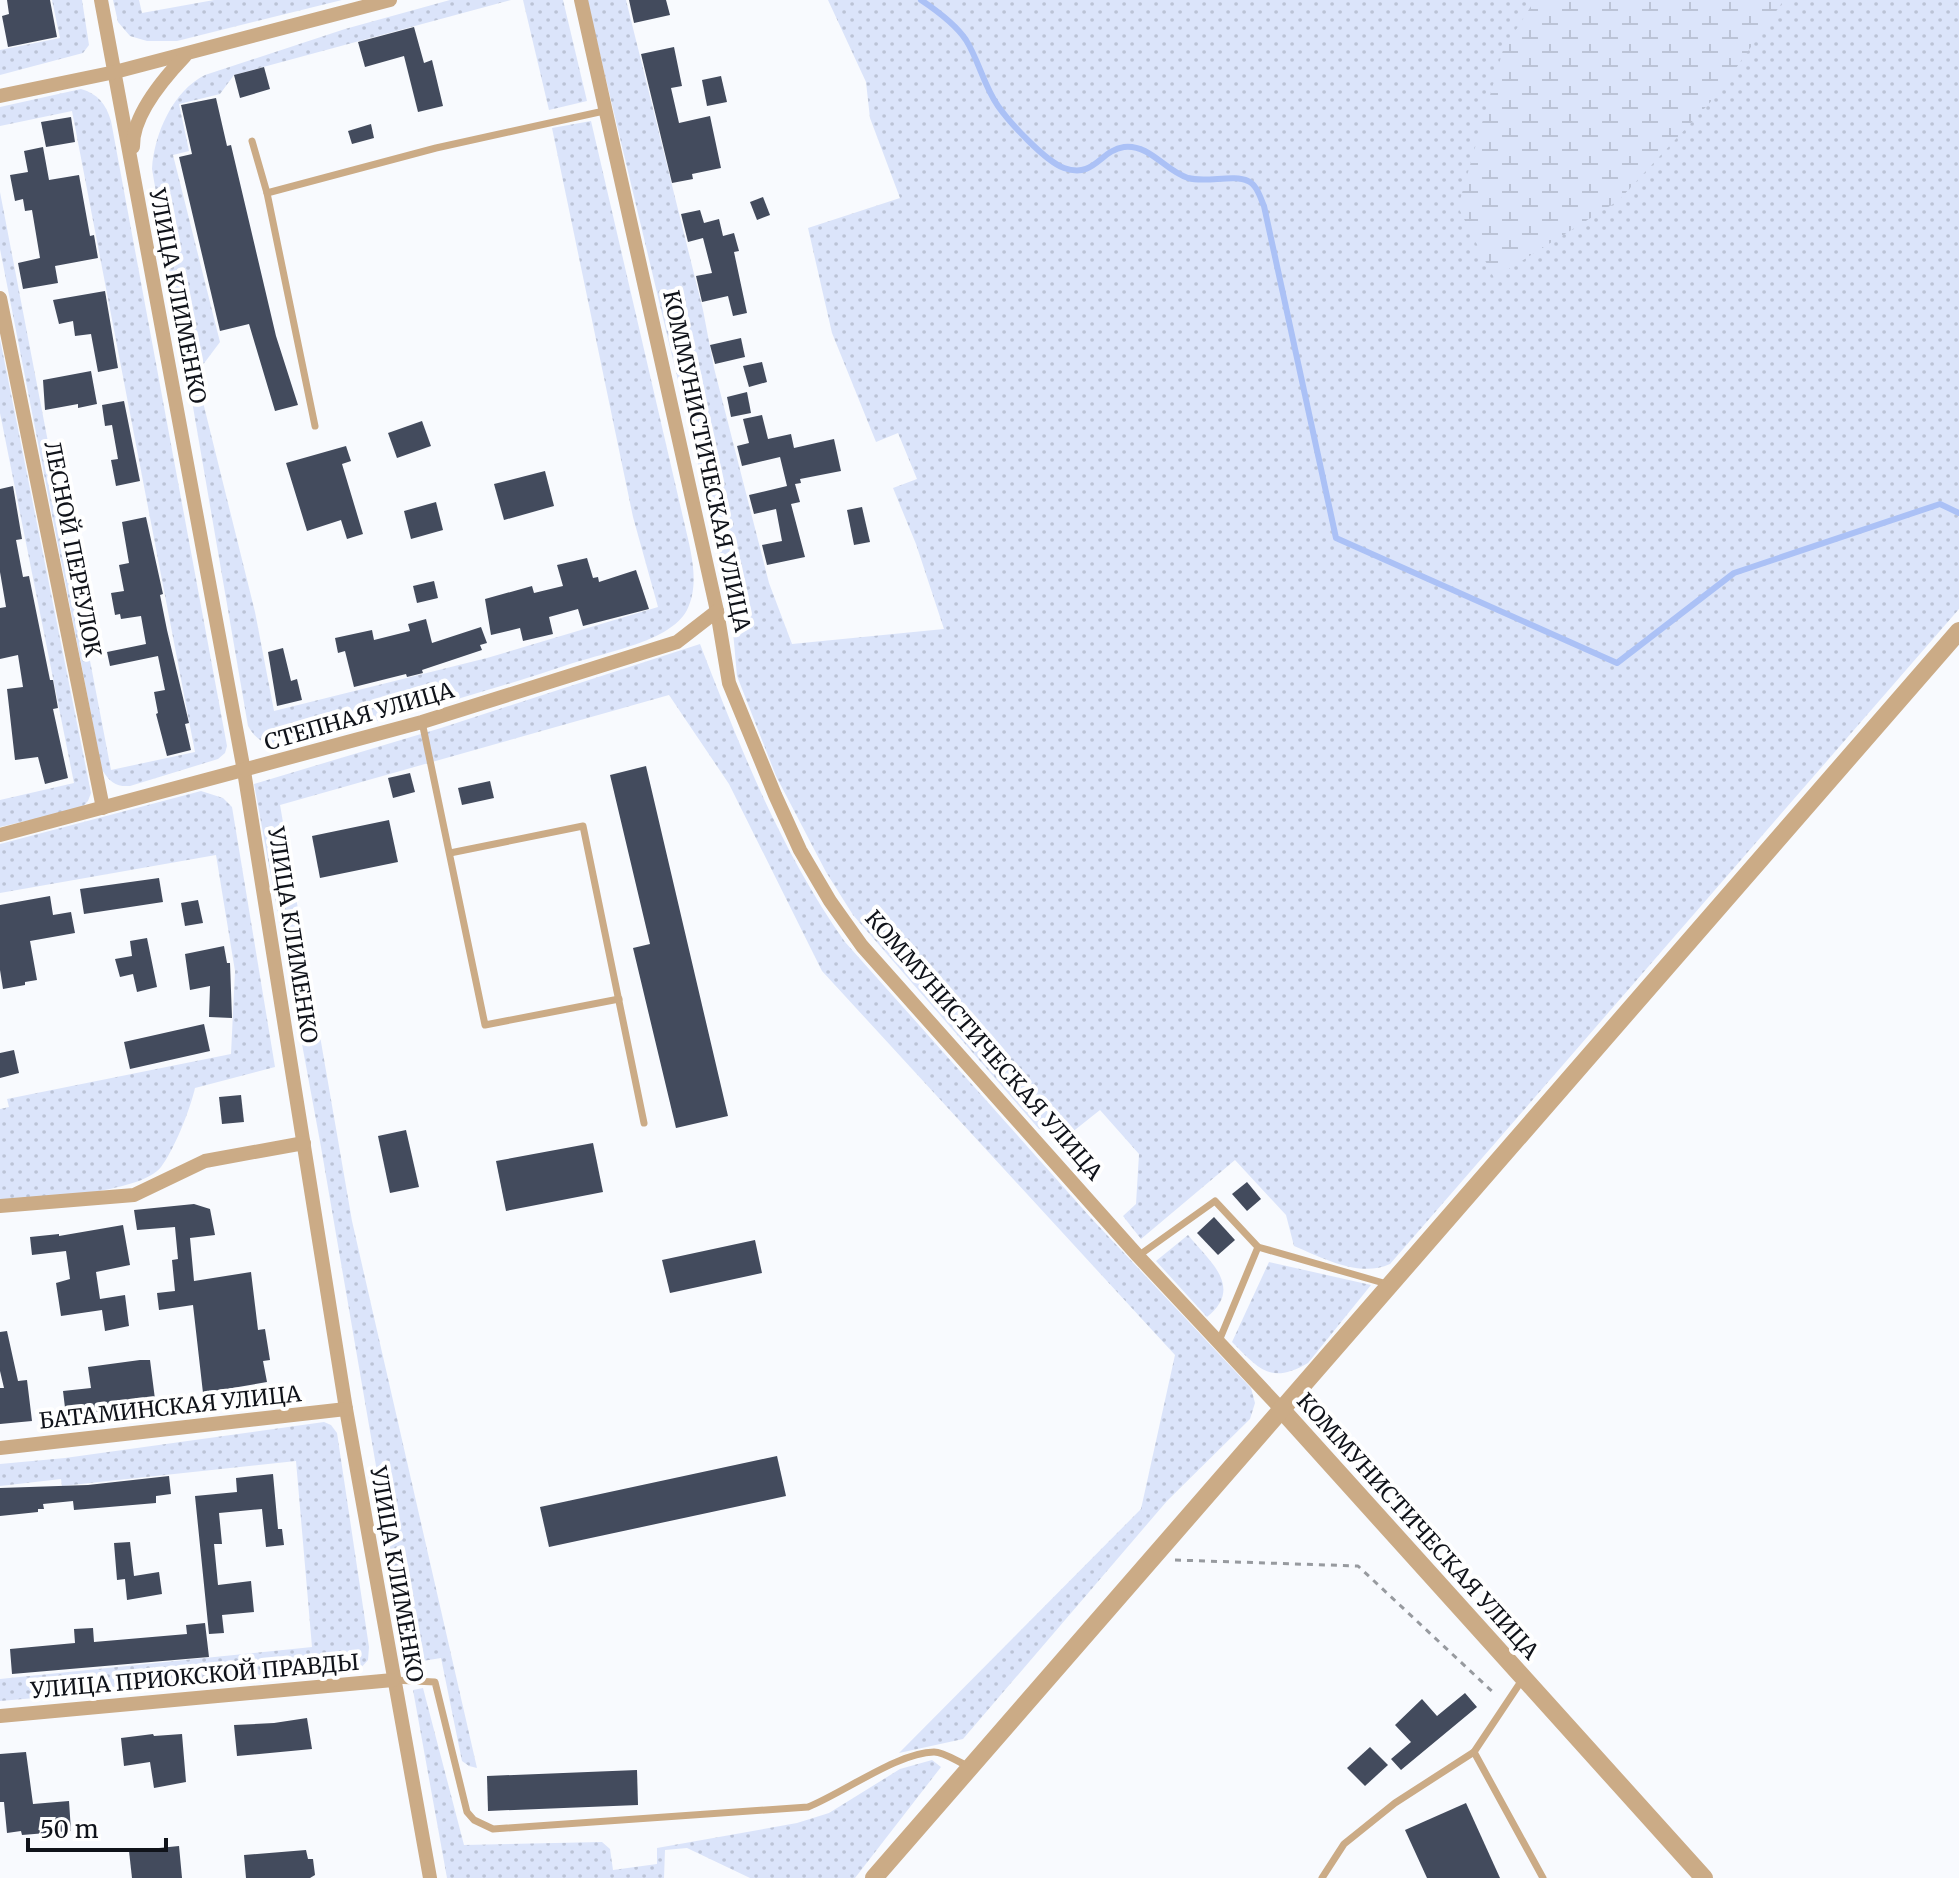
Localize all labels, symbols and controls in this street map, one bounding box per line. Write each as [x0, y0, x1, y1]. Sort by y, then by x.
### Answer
street label: УЛИЦА КЛИМЕНКО [143, 185, 213, 406]
street label: КОММУНИСТИЧЕСКАЯ УЛИЦА [657, 288, 757, 635]
street label: ЛЕСНОЙ ПЕРЕУЛОК [38, 438, 109, 660]
street label: СТЕПНАЯ УЛИЦА [261, 675, 457, 756]
street label: УЛИЦА КЛИМЕНКО [262, 824, 324, 1045]
street label: КОММУНИСТИЧЕСКАЯ УЛИЦА [859, 904, 1109, 1186]
street label: БАТАМИНСКАЯ УЛИЦА [37, 1379, 303, 1435]
street label: КОММУНИСТИЧЕСКАЯ УЛИЦА [1291, 1387, 1545, 1665]
street label: УЛИЦА КЛИМЕНКО [364, 1463, 430, 1684]
street label: УЛИЦА ПРИОКСКОЙ ПРАВДЫ [29, 1647, 360, 1704]
scale bar [28, 1802, 166, 1852]
text: 50 m [40, 1814, 99, 1845]

